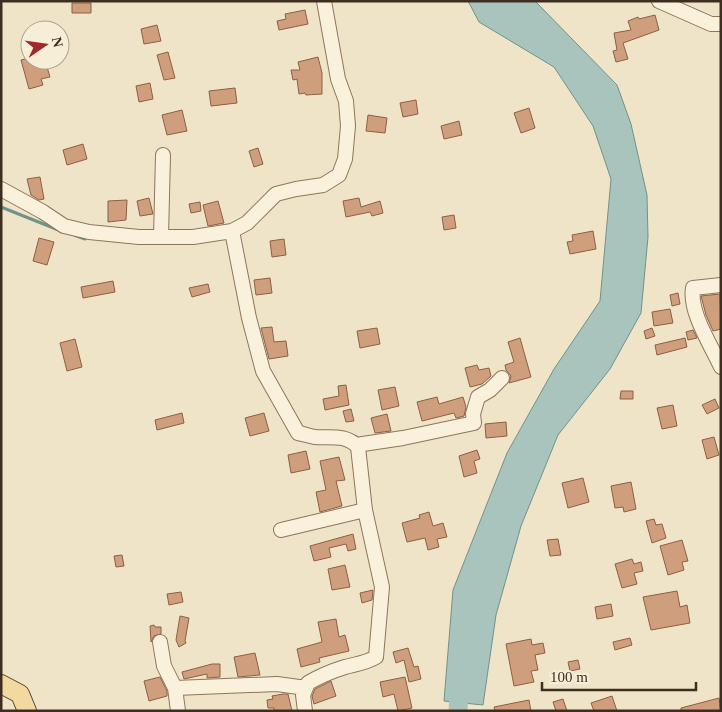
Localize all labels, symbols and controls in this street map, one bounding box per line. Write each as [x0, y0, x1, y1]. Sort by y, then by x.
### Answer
north arrow [20, 20, 70, 70]
text: N [49, 36, 66, 49]
scale bar [542, 660, 696, 692]
text: 100 m [550, 669, 588, 685]

